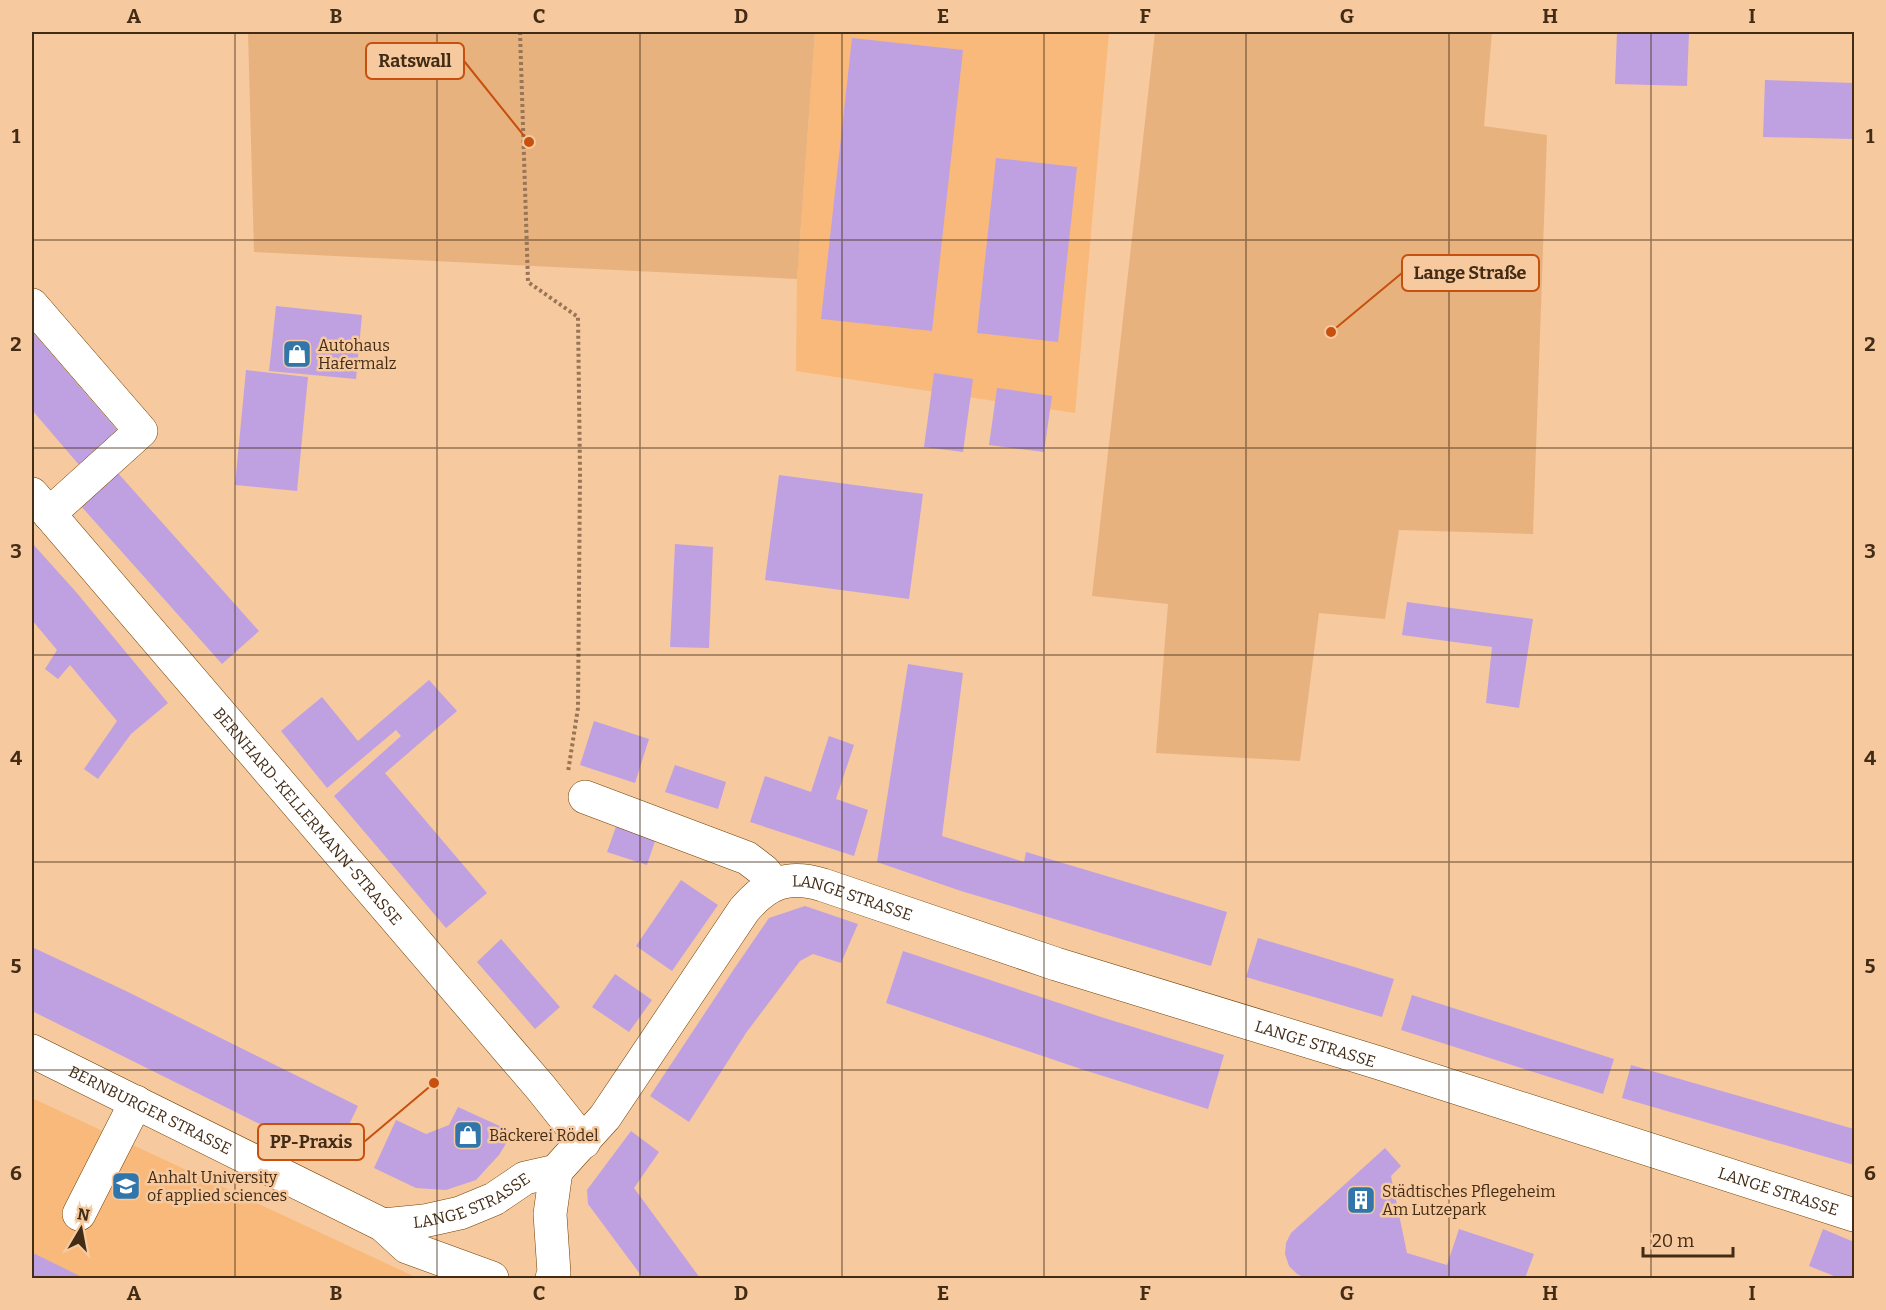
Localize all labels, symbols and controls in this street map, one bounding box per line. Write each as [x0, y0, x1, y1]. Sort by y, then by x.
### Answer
text: A [127, 4, 142, 28]
text: B [330, 4, 343, 28]
text: C [533, 4, 545, 28]
text: D [734, 4, 748, 28]
text: E [937, 4, 949, 28]
text: F [1139, 4, 1151, 28]
text: G [1340, 4, 1354, 28]
text: H [1542, 4, 1558, 28]
text: I [1748, 4, 1756, 28]
callout: Ratswall [366, 43, 464, 79]
text: Ratswall [378, 50, 452, 72]
text: 1 [12, 124, 21, 148]
text: 1 [1866, 124, 1875, 148]
callout: Lange Straße [1402, 255, 1539, 291]
text: Lange Straße [1414, 262, 1527, 284]
text: 2 [10, 332, 22, 356]
text: 2 [1864, 332, 1876, 356]
place label: Autohaus Hafermalz [318, 336, 397, 373]
shop icon: Autohaus Hafermalz [281, 338, 313, 370]
text: 3 [10, 539, 22, 563]
text: 3 [1864, 539, 1876, 563]
street label: BERNHARD-KELLERMANN-STRASSE [210, 703, 406, 928]
text: 4 [10, 746, 22, 770]
text: 4 [1864, 746, 1876, 770]
street label: LANGE STRASSE [792, 871, 915, 924]
text: 5 [11, 954, 22, 978]
text: 5 [1865, 954, 1876, 978]
street label: LANGE STRASSE [1253, 1016, 1378, 1071]
street label: BERNBURGER STRASSE [66, 1061, 235, 1158]
shop icon: Bäckerei Rödel [452, 1119, 484, 1151]
callout: PP-Praxis [258, 1124, 364, 1160]
place label: Bäckerei Rödel [489, 1126, 599, 1145]
text: PP-Praxis [270, 1131, 352, 1153]
text: 6 [10, 1161, 22, 1185]
text: 6 [1864, 1161, 1876, 1185]
street label: LANGE STRASSE [1716, 1163, 1841, 1219]
place label: Anhalt University of applied sciences [147, 1168, 287, 1205]
street label: LANGE STRASSE [412, 1168, 533, 1232]
school or university icon: Anhalt University of applied sciences [110, 1170, 142, 1202]
place label: Städtisches Pflegeheim Am Lutzepark [1382, 1182, 1556, 1219]
building icon: Städtisches Pflegeheim Am Lutzepark [1345, 1184, 1377, 1216]
north arrow [51, 1199, 111, 1259]
text: N [76, 1204, 91, 1225]
scale bar [1643, 1220, 1733, 1258]
text: 20 m [1652, 1230, 1694, 1252]
text: A [127, 1281, 142, 1305]
text: B [330, 1281, 343, 1305]
text: C [533, 1281, 545, 1305]
text: D [734, 1281, 748, 1305]
text: E [937, 1281, 949, 1305]
text: F [1139, 1281, 1151, 1305]
text: G [1340, 1281, 1354, 1305]
text: H [1542, 1281, 1558, 1305]
text: I [1748, 1281, 1756, 1305]

